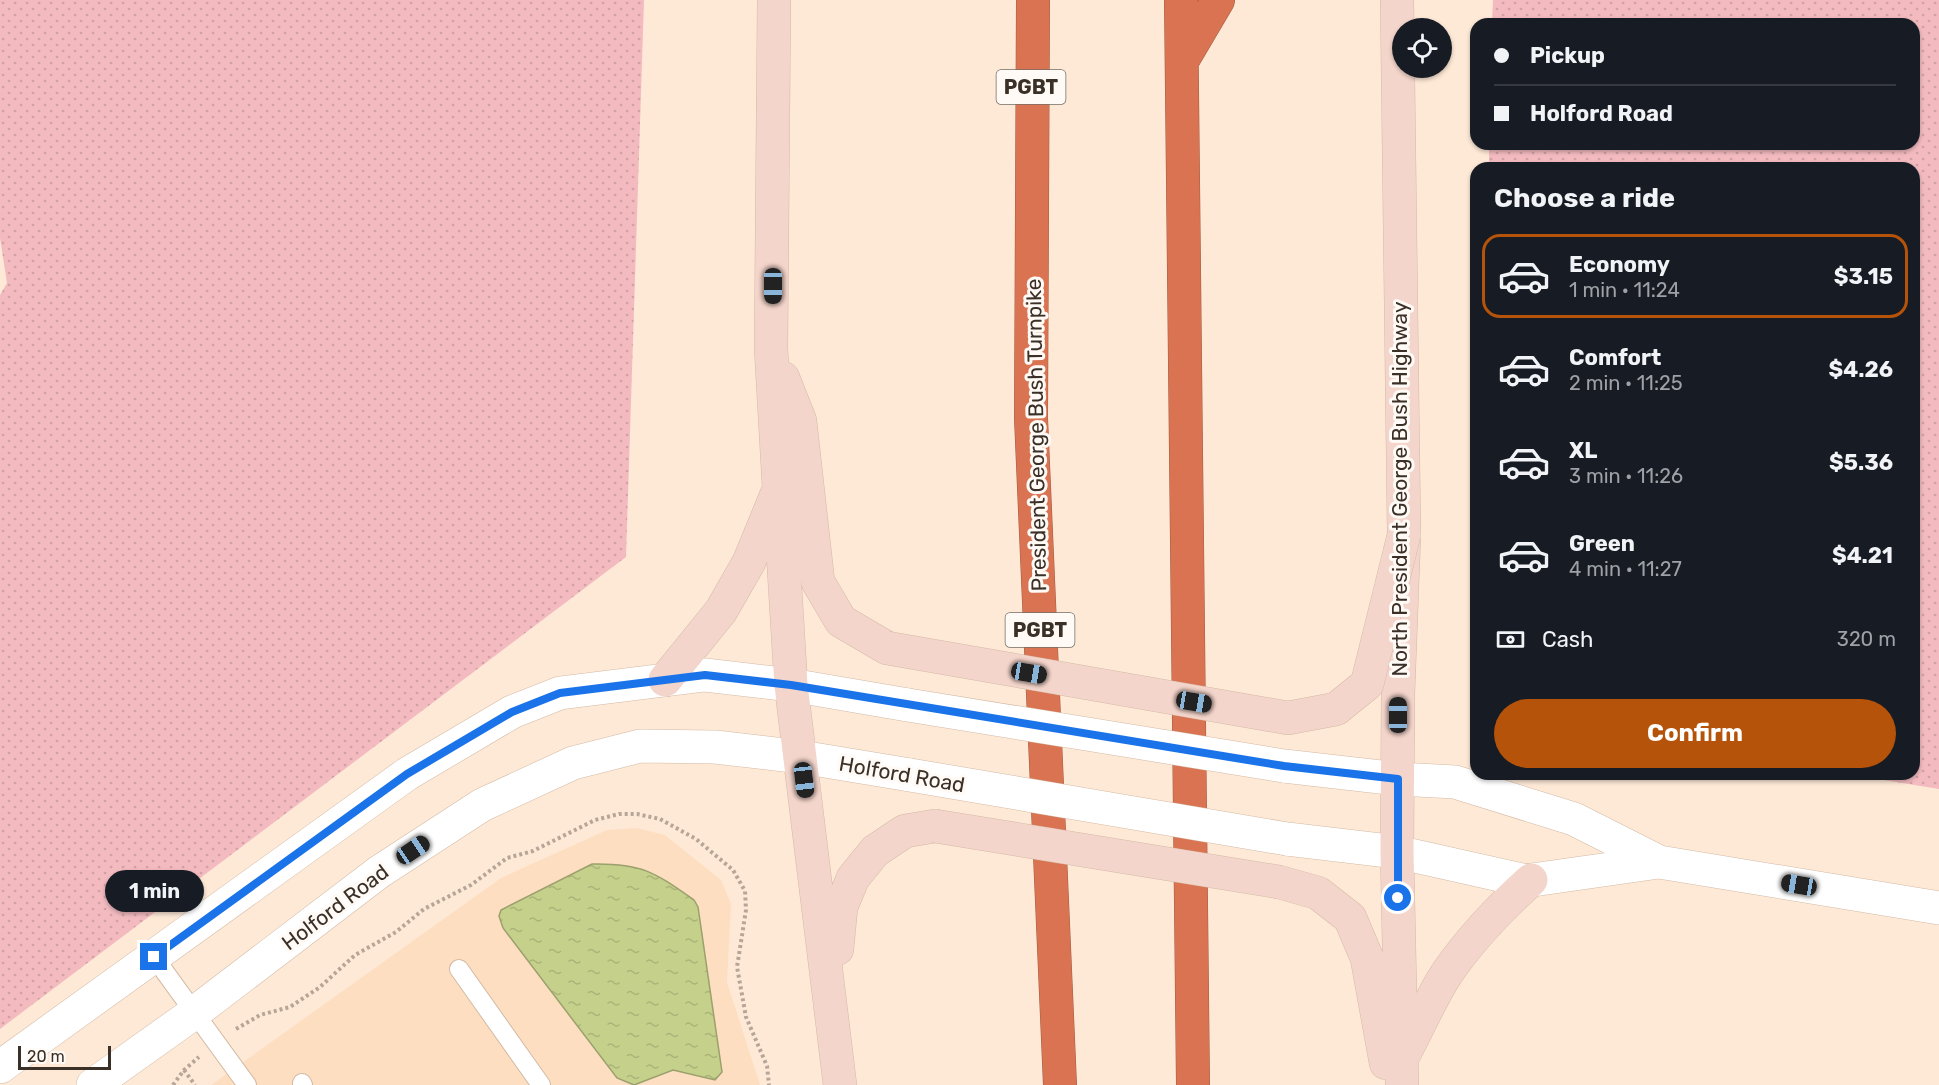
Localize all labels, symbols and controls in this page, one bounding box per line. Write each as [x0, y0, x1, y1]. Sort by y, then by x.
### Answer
map controls [1392, 18, 1452, 78]
button: locate [1392, 18, 1452, 78]
text: Pickup [1530, 42, 1605, 69]
road number: PGBT [996, 70, 1066, 104]
text: Holford Road [1530, 100, 1673, 127]
text: Choose a ride [1494, 182, 1675, 214]
icon: car [1497, 249, 1551, 303]
text: Economy [1569, 251, 1670, 278]
text: $3.15 [1834, 263, 1893, 290]
car [764, 268, 782, 304]
street label: President George Bush Turnpike [1021, 278, 1051, 592]
text: 1 min · 11:24 [1569, 278, 1680, 302]
street label: North President George Bush Highway [1387, 301, 1412, 677]
icon: car [1497, 342, 1551, 396]
text: Comfort [1569, 344, 1661, 371]
text: $4.26 [1829, 356, 1893, 383]
text: 2 min · 11:25 [1569, 371, 1683, 395]
icon: car [1497, 435, 1551, 489]
text: XL [1569, 437, 1597, 464]
text: $5.36 [1829, 449, 1893, 476]
text: 3 min · 11:26 [1569, 464, 1683, 488]
icon: car [1497, 528, 1551, 582]
text: Green [1569, 530, 1635, 557]
text: $4.21 [1832, 542, 1893, 569]
text: 4 min · 11:27 [1569, 557, 1682, 581]
road number: PGBT [1006, 613, 1074, 647]
icon: cash [1494, 623, 1527, 656]
text: Cash [1542, 626, 1593, 653]
text: 320 m [1837, 627, 1896, 651]
car [1010, 661, 1048, 685]
car [1175, 690, 1213, 714]
car [1389, 697, 1407, 733]
button: Confirm [1494, 699, 1896, 768]
street label: Holford Road [837, 751, 967, 797]
car [793, 761, 815, 799]
car [393, 832, 433, 868]
street label: Holford Road [277, 859, 393, 955]
callout: 1 min [104, 870, 204, 912]
car [1780, 873, 1818, 897]
text: 1 min [129, 879, 180, 903]
route start [1384, 884, 1411, 911]
route end [140, 943, 167, 970]
scale bar [18, 1043, 111, 1070]
text: 20 m [27, 1047, 65, 1066]

